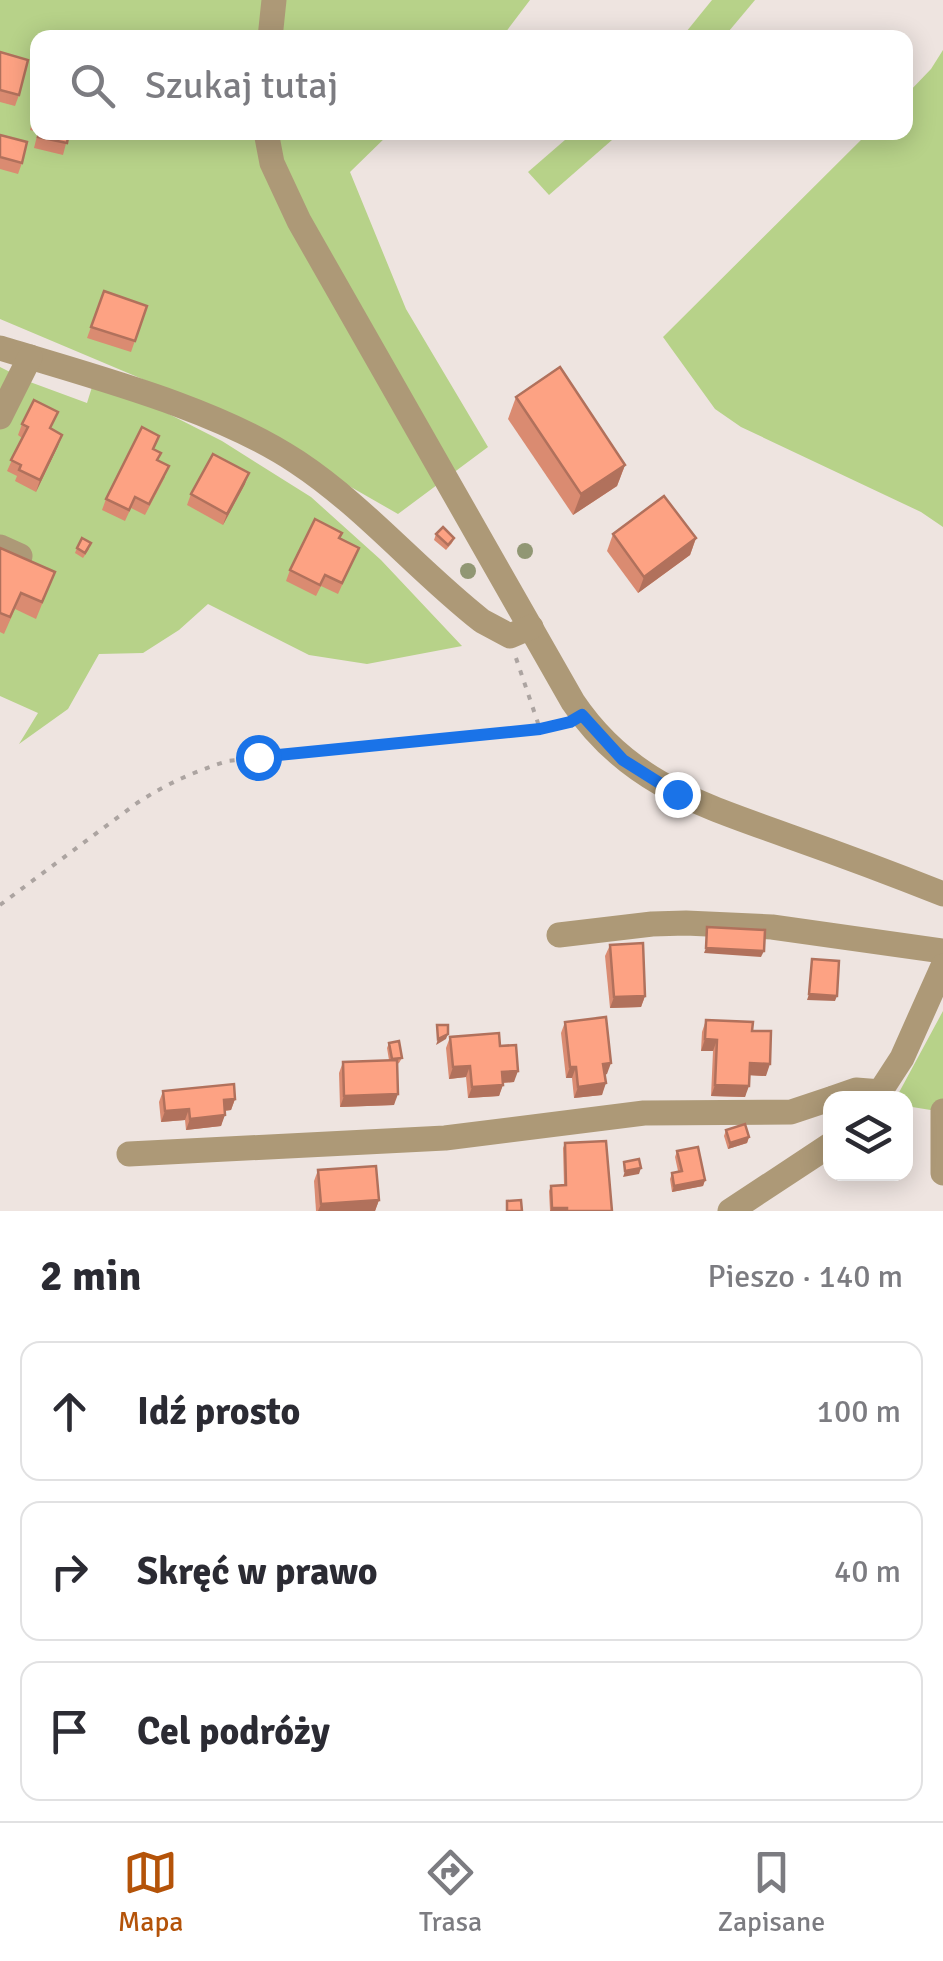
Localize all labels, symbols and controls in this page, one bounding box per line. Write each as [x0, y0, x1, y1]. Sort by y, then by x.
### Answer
search box [30, 30, 913, 140]
icon: search [65, 58, 120, 113]
text: Szukaj tutaj [145, 62, 338, 109]
route start [236, 735, 282, 781]
route end [655, 772, 701, 818]
map controls [823, 1091, 913, 1181]
button: layers [823, 1091, 913, 1181]
text: 2 min [40, 1251, 141, 1302]
text: Pieszo · 140 m [707, 1257, 903, 1296]
icon: ahead [42, 1384, 97, 1439]
text: Idź prosto [137, 1388, 300, 1435]
text: 100 m [817, 1392, 901, 1431]
icon: right [42, 1544, 97, 1599]
text: Skręć w prawo [137, 1548, 378, 1595]
text: 40 m [834, 1552, 901, 1591]
icon: arrive [42, 1704, 97, 1759]
text: Cel podróży [137, 1708, 330, 1755]
tab: Mapa [118, 1845, 184, 1939]
tab: Trasa [419, 1845, 482, 1939]
tab: Zapisane [718, 1845, 825, 1939]

